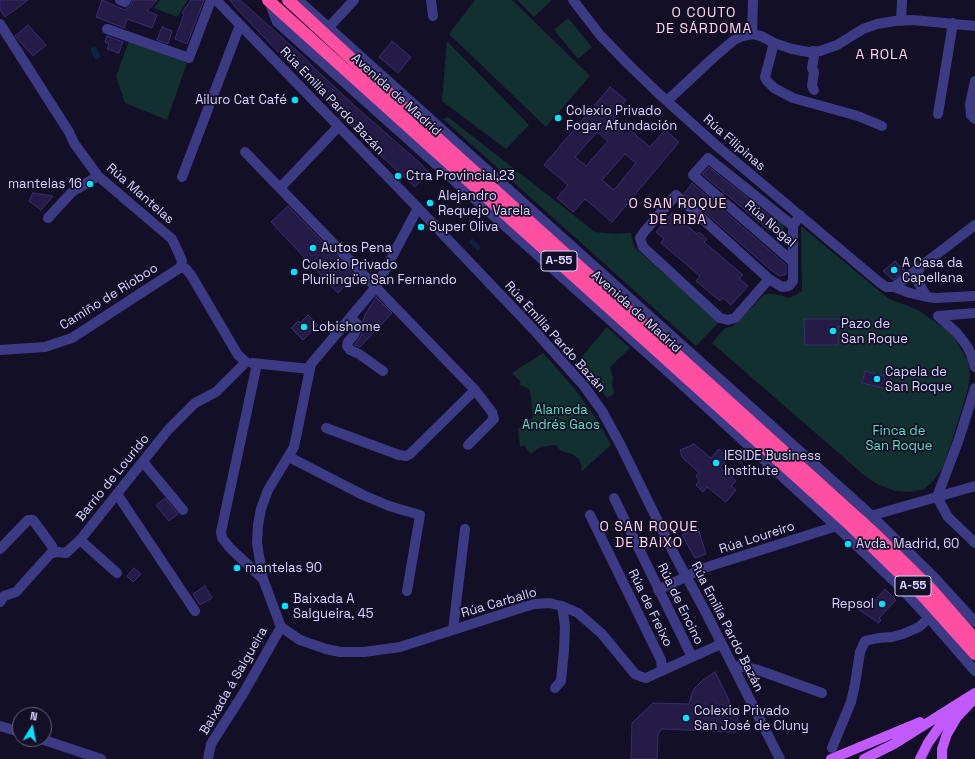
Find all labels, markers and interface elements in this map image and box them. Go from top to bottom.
district label: O COUTO DE SÁRDOMA [656,5,752,38]
street label: Rúa Emilia Pardo Bazán [276,44,388,158]
district label: A ROLA [855,47,909,63]
street label: Avenida de Madrid [348,51,444,139]
place label: Ailuro Cat Café [195,92,287,108]
marker: Ailuro Cat Café [290,95,300,105]
place label: Colexio Privado Fogar Afundación [566,103,677,134]
street label: Rúa Filipinas [700,112,768,174]
marker: Colexio Privado Fogar Afundación [553,113,563,123]
street label: Rúa Mantelas [103,160,177,228]
place label: Ctra Provincial,23 [406,168,515,184]
marker: Ctra Provincial,23 [393,171,403,181]
place label: mantelas 16 [8,176,82,192]
marker: mantelas 16 [85,179,95,189]
place label: Alejandro Requejo Varela [438,188,531,219]
district label: O SAN ROQUE DE RIBA [629,196,727,228]
marker: Alejandro Requejo Varela [425,198,435,208]
street label: Rúa Nogal [741,198,799,250]
place label: Super Oliva [429,219,499,235]
marker: Super Oliva [416,222,426,232]
place label: Autos Pena [321,240,392,256]
marker: Autos Pena [308,243,318,253]
road number: A-55 [541,251,577,271]
place label: A Casa da Capellana [902,255,963,286]
place label: Colexio Privado Plurilingüe San Fernando [302,257,457,288]
street label: Camiño de Rioboo [57,260,161,334]
marker: A Casa da Capellana [889,265,899,275]
marker: Colexio Privado Plurilingüe San Fernando [289,267,299,277]
street label: Avenida de Madrid [588,268,684,356]
street label: Rúa Emilia Pardo Bazán [501,278,609,396]
place label: Pazo de San Roque [841,316,908,347]
place label: Lobishome [312,319,380,335]
marker: Lobishome [299,322,309,332]
marker: Pazo de San Roque [828,326,838,336]
place label: Capela de San Roque [885,364,952,395]
marker: Capela de San Roque [872,374,882,384]
park label: Alameda Andrés Gaos [522,402,600,433]
park label: Finca de San Roque [865,423,933,454]
street label: Barrio de Lourido [73,431,153,525]
place label: IESIDE Business Institute [724,448,821,479]
marker: IESIDE Business Institute [711,458,721,468]
street label: Rúa Loureiro [717,518,797,558]
district label: O SAN ROQUE DE BAIXO [600,519,698,552]
place label: Avda. Madrid, 60 [856,536,959,552]
marker: Avda. Madrid, 60 [843,539,853,549]
street label: Rúa Emilia Pardo Bazán [687,559,767,695]
place label: mantelas 90 [245,560,322,576]
street label: Rúa de Encino [654,561,706,647]
marker: mantelas 90 [232,563,242,573]
street label: Rúa de Freixo [625,567,675,649]
road number: A-55 [895,576,931,596]
street label: Rúa Carballo [459,585,539,621]
place label: Baixada A Salgueira, 45 [293,591,373,622]
place label: Repsol [832,596,874,612]
marker: Repsol [877,599,887,609]
marker: Baixada A Salgueira, 45 [280,601,290,611]
street label: Baixada á Salgueira [197,624,271,738]
place label: Colexio Privado San José de Cluny [694,703,809,734]
north arrow [12,707,52,747]
text: N [29,709,39,724]
marker: Colexio Privado San José de Cluny [681,713,691,723]

